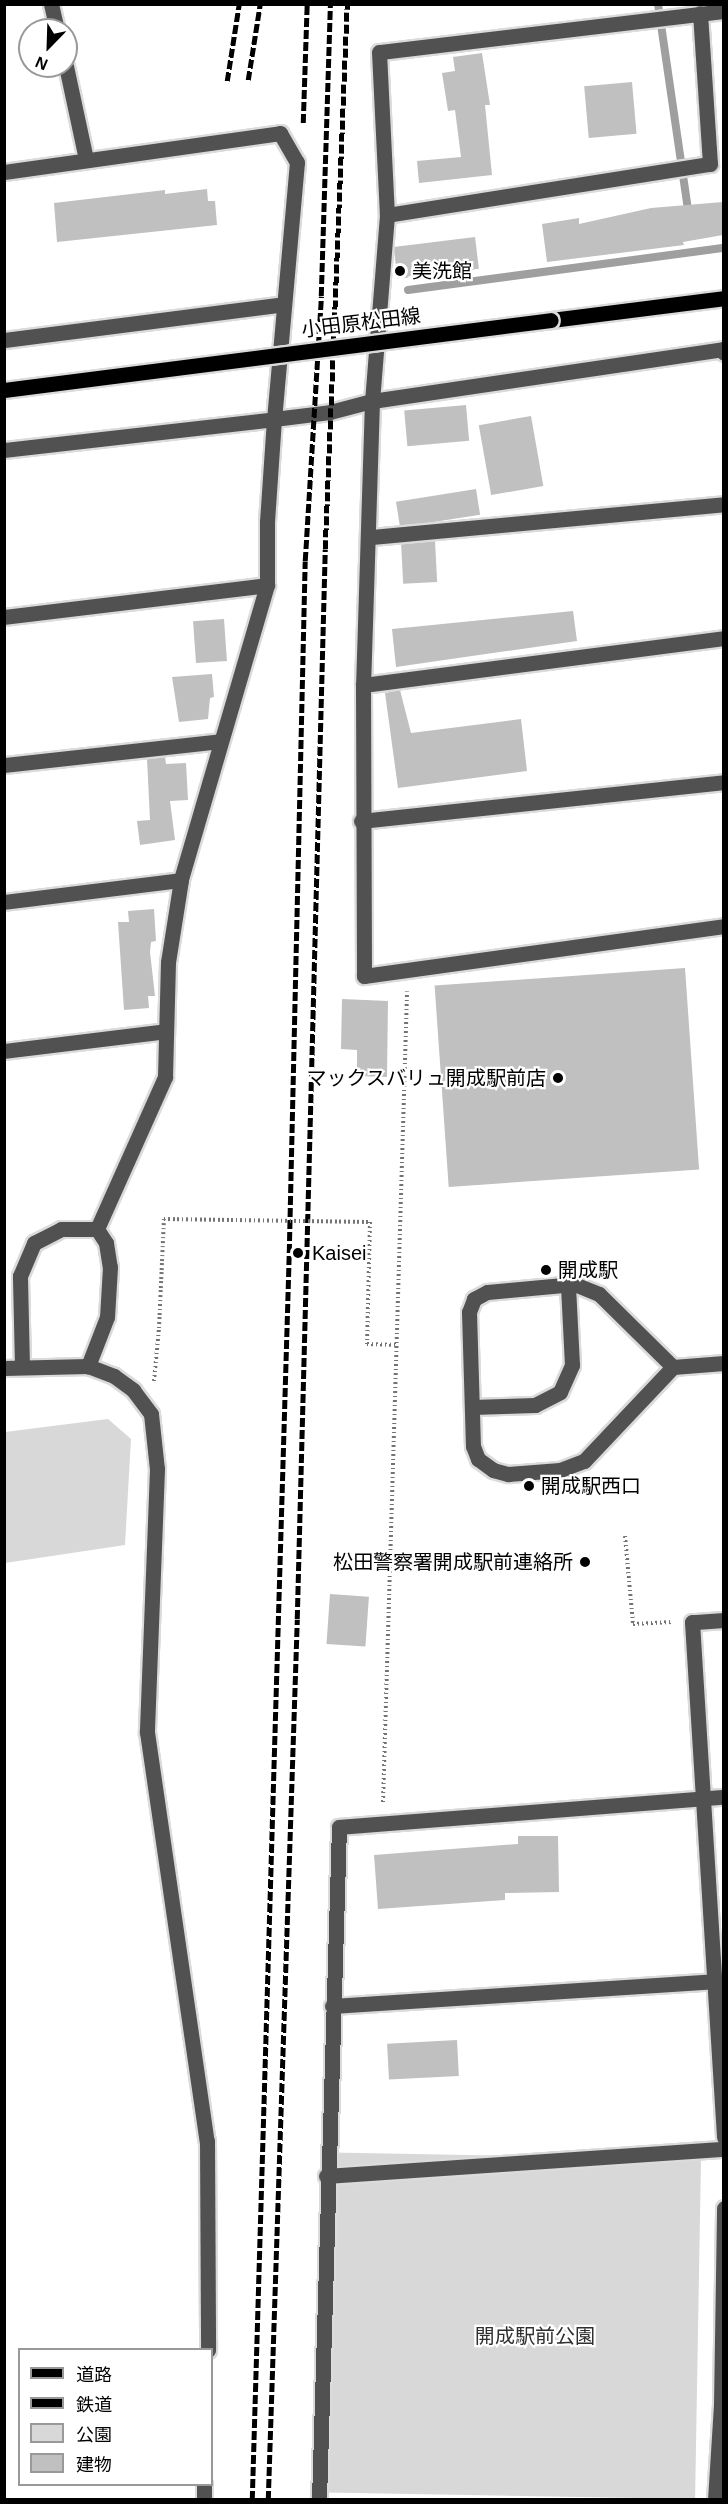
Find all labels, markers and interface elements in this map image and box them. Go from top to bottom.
north arrow [18,18,78,78]
text: N [33,53,50,73]
place label: 美洗館 [412,259,472,283]
marker: 美洗館 [393,264,407,278]
street label: 小田原松田線 [300,304,422,342]
place label: マックスバリュ開成駅前店 [306,1066,546,1090]
marker: マックスバリュ開成駅前店 [551,1071,565,1085]
place label: Kaisei [312,1241,366,1265]
marker: Kaisei [289,1244,307,1262]
place label: 開成駅 [558,1258,618,1282]
marker: 開成駅 [539,1263,553,1277]
place label: 開成駅西口 [541,1474,641,1498]
marker: 開成駅西口 [522,1479,536,1493]
place label: 松田警察署開成駅前連絡所 [333,1550,573,1574]
marker: 松田警察署開成駅前連絡所 [578,1555,592,1569]
park label: 開成駅前公園 [475,2324,595,2348]
legend [18,2348,213,2486]
text: 道路 [76,2365,112,2385]
text: 鉄道 [76,2395,112,2415]
text: 公園 [76,2425,112,2445]
text: 建物 [76,2455,112,2475]

